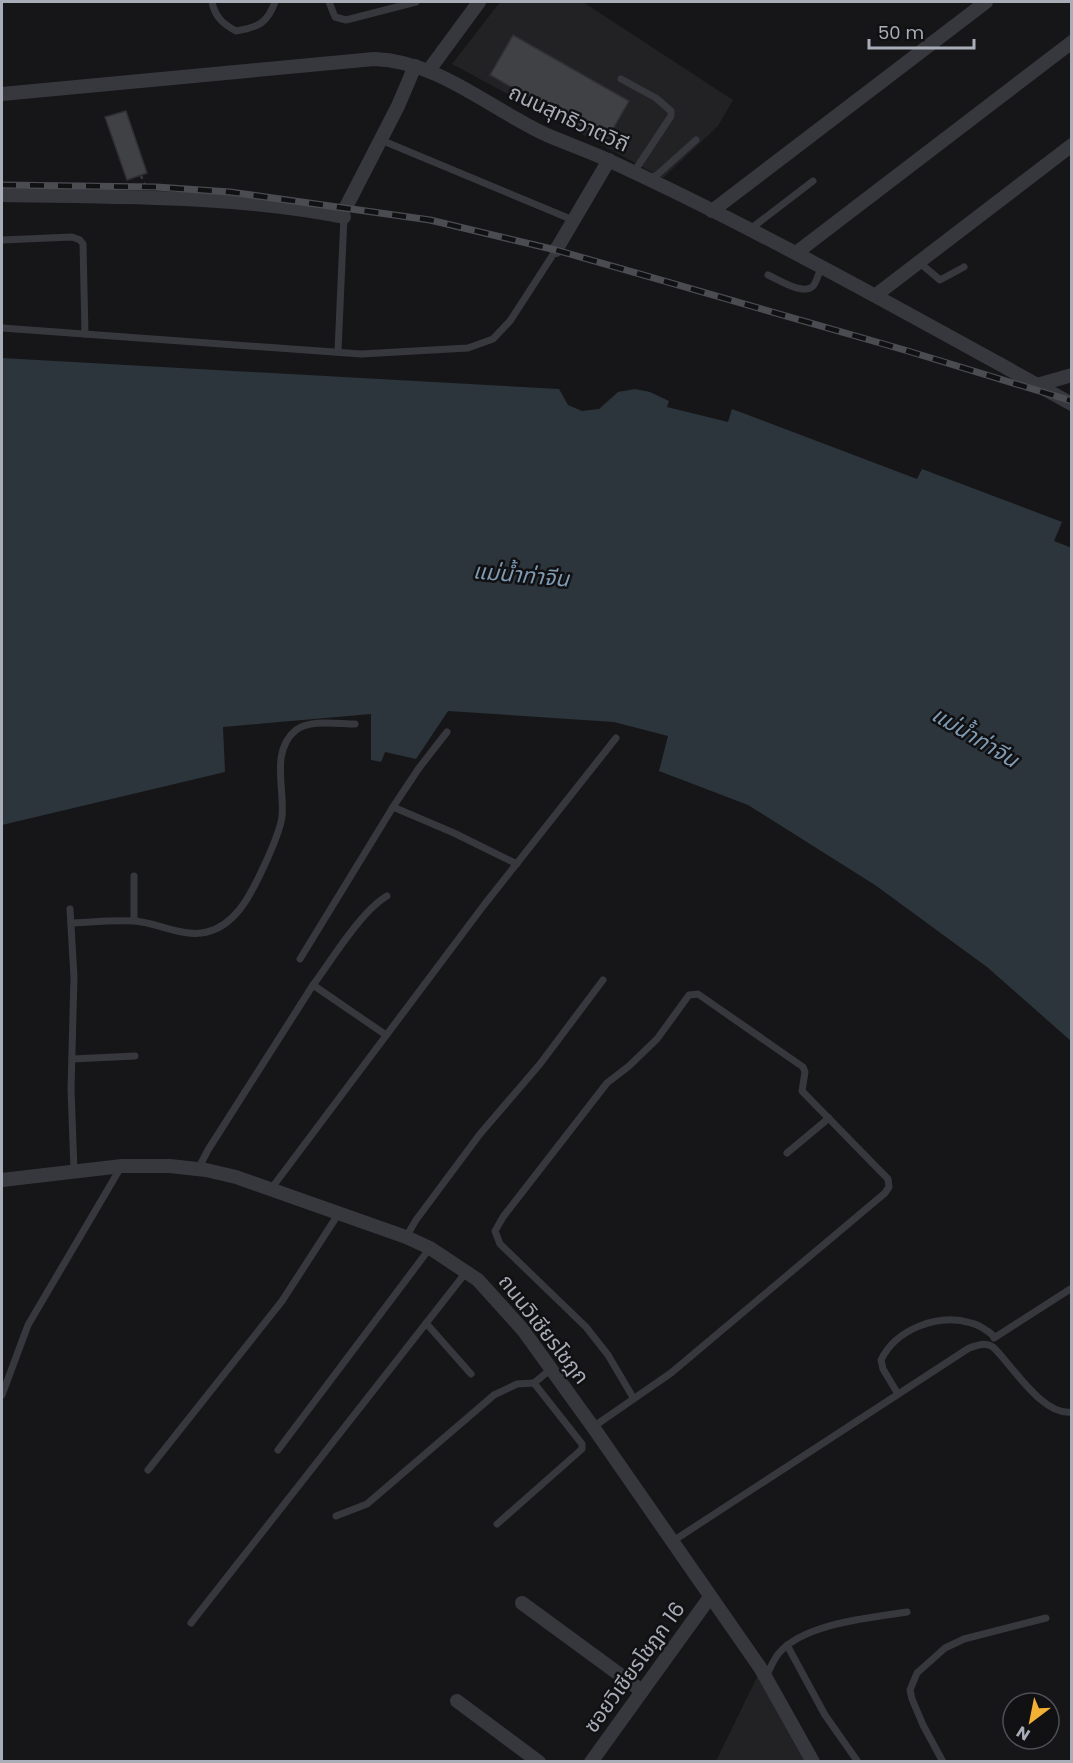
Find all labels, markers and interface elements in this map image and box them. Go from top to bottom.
scale bar [869,12,974,50]
text: 50 m [878,20,924,45]
street label: ถนนสุทธิวาตวิถี [504,77,634,159]
water label: แม่น้ำท่าจีน [472,555,572,595]
water label: แม่น้ำท่าจีน [926,699,1025,776]
street label: ถนนวิเชียรโชฎก [492,1268,596,1390]
street label: ซอยวิเชียรโชฎก 16 [577,1596,691,1738]
north arrow [1001,1691,1061,1751]
text: N [1012,1720,1035,1746]

